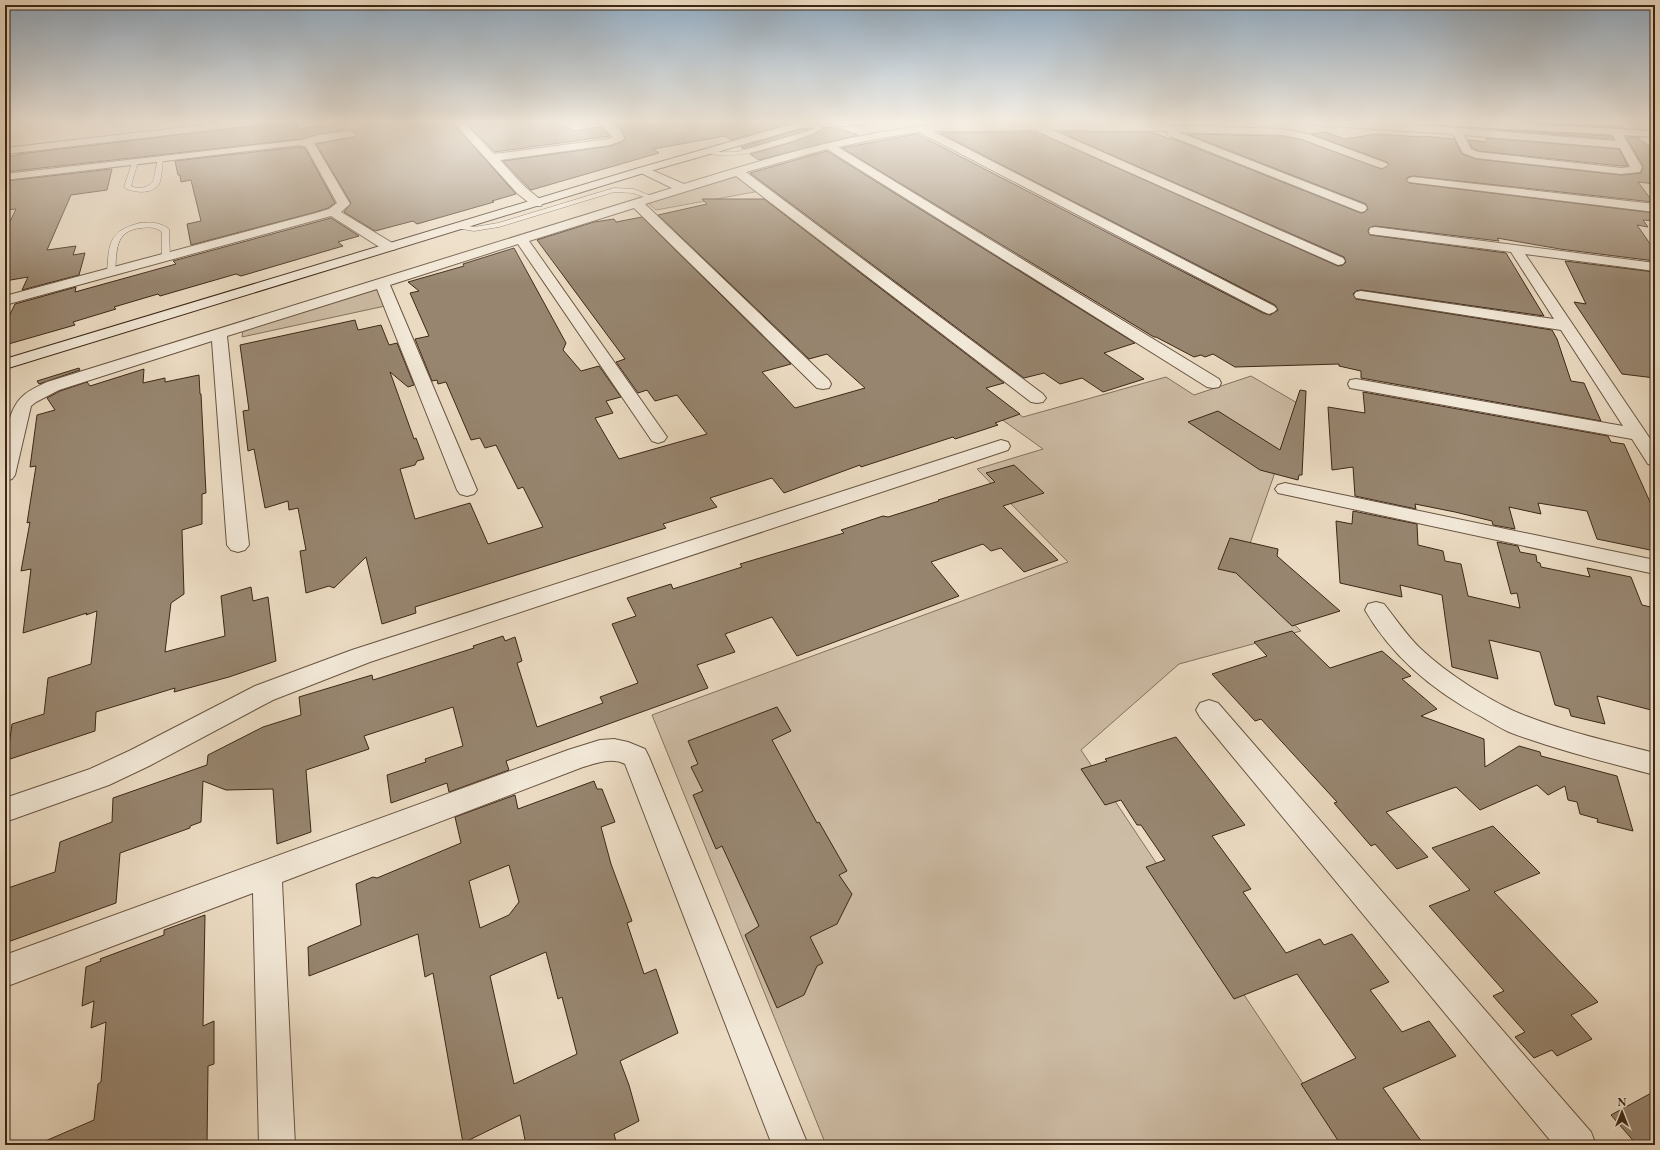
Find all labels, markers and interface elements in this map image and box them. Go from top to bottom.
north arrow [1602,1092,1642,1132]
text: N [1618,1095,1627,1109]

